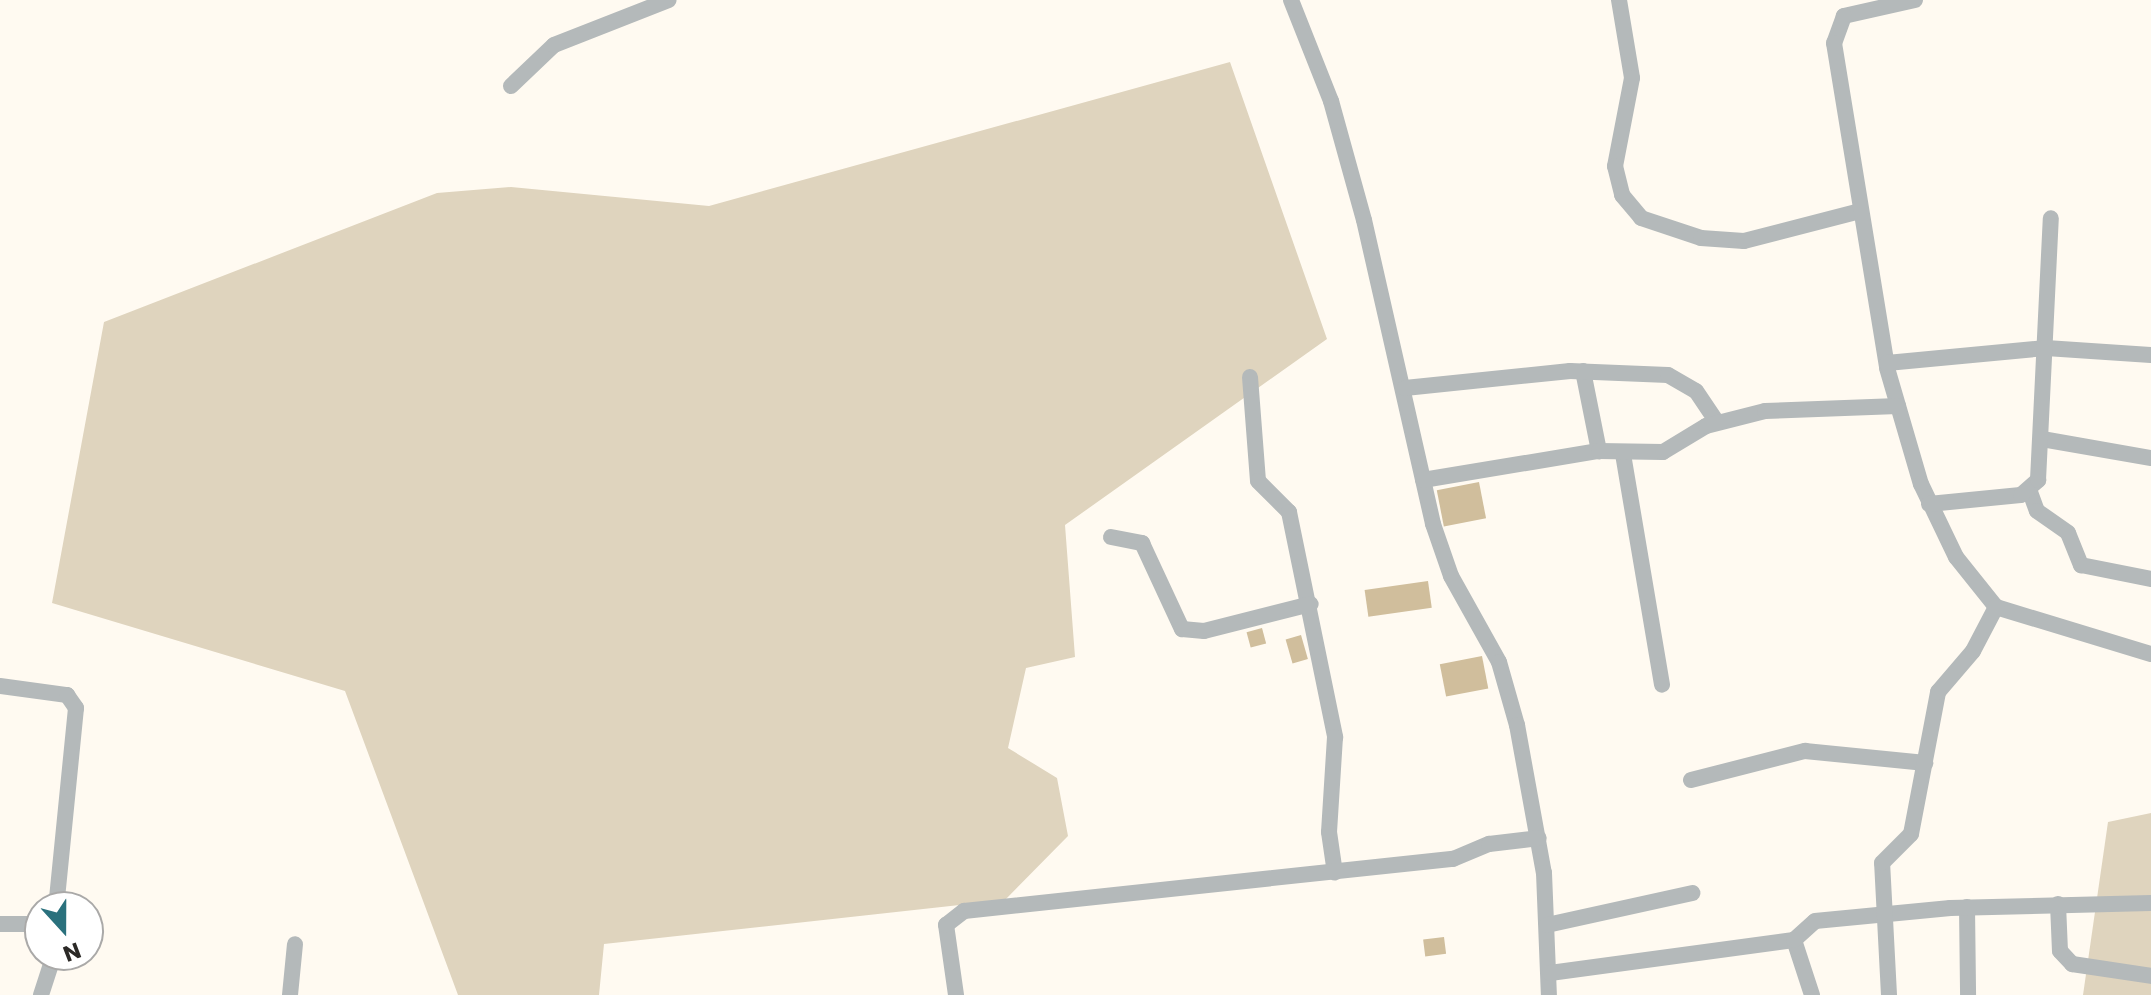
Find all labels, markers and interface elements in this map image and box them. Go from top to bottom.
north arrow [24,891,104,971]
text: N [59,935,85,969]

